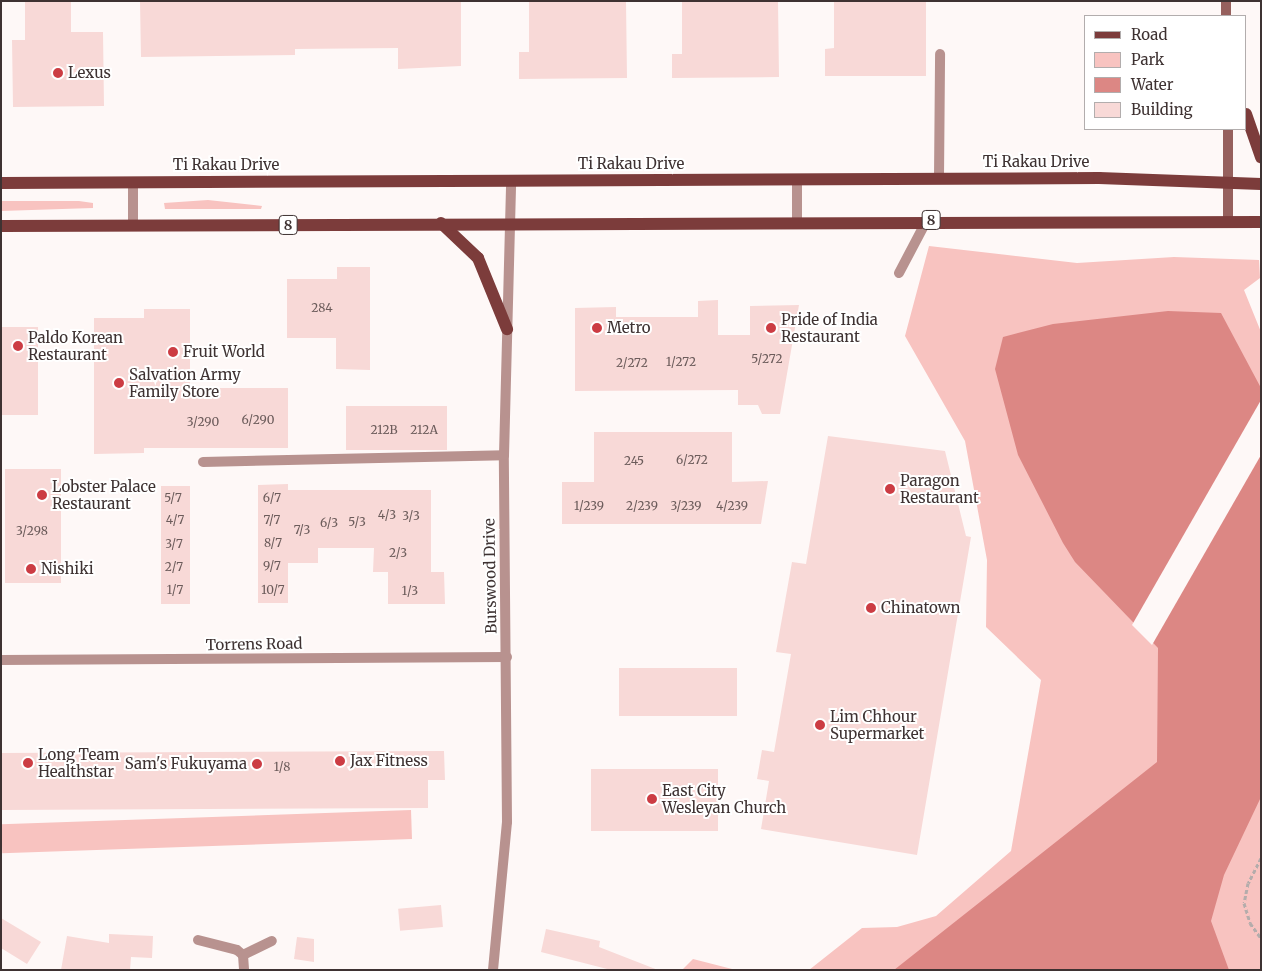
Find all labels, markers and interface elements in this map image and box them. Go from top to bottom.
legend [1084,15,1247,130]
text: Road [1131,25,1167,44]
text: Park [1131,50,1164,69]
place label: Lexus [68,64,111,82]
marker: Lexus [52,67,64,79]
text: Water [1131,75,1173,94]
text: Building [1131,100,1193,119]
street label: Ti Rakau Drive [983,153,1089,171]
street label: Ti Rakau Drive [578,155,684,173]
street label: Ti Rakau Drive [173,156,279,174]
road number: 8 [921,208,941,232]
road number: 8 [278,214,298,236]
house number: 284 [311,301,333,315]
place label: Pride of India Restaurant [781,310,878,345]
place label: Metro [607,319,651,337]
marker: Metro [591,322,603,334]
marker: Pride of India Restaurant [765,322,777,334]
place label: Paldo Korean Restaurant [28,328,123,363]
marker: Paldo Korean Restaurant [12,340,24,352]
place label: Fruit World [183,343,265,361]
marker: Fruit World [167,346,179,358]
house number: 5/272 [751,352,783,366]
house number: 1/272 [666,355,696,369]
house number: 2/272 [616,356,648,370]
place label: Salvation Army Family Store [129,365,241,400]
marker: Salvation Army Family Store [113,377,125,389]
house number: 6/290 [241,413,275,427]
house number: 3/290 [187,415,219,429]
house number: 212B [370,423,398,437]
house number: 212A [410,423,438,437]
house number: 6/272 [676,453,708,467]
house number: 245 [624,454,644,468]
place label: Paragon Restaurant [900,471,979,506]
place label: Lobster Palace Restaurant [52,477,156,512]
marker: Paragon Restaurant [884,483,896,495]
marker: Lobster Palace Restaurant [36,489,48,501]
house number: 5/7 [164,491,182,505]
house number: 6/7 [263,491,281,505]
house number: 1/239 [574,499,604,513]
house number: 2/239 [626,499,658,513]
house number: 3/239 [670,499,702,513]
house number: 4/239 [716,499,748,513]
house number: 4/3 [378,508,396,522]
house number: 3/3 [402,509,420,523]
house number: 4/7 [166,513,184,527]
house number: 7/7 [264,513,280,527]
house number: 5/3 [348,515,366,529]
house number: 6/3 [320,516,338,530]
street label: Burswood Drive [480,518,500,634]
house number: 7/3 [294,523,310,537]
house number: 3/298 [16,524,48,538]
house number: 8/7 [264,536,282,550]
house number: 3/7 [165,537,183,551]
house number: 2/3 [389,546,407,560]
house number: 9/7 [263,559,281,573]
place label: Nishiki [41,560,94,578]
house number: 2/7 [165,560,183,574]
marker: Nishiki [25,563,37,575]
house number: 1/7 [167,583,183,597]
house number: 10/7 [261,583,285,597]
house number: 1/3 [402,584,418,598]
place label: Chinatown [881,599,961,617]
marker: Chinatown [865,602,877,614]
street label: Torrens Road [205,634,303,654]
place label: Lim Chhour Supermarket [830,707,924,742]
marker: Lim Chhour Supermarket [814,719,826,731]
place label: Long Team Healthstar [38,745,119,780]
place label: Jax Fitness [350,752,428,770]
place label: Sam's Fukuyama [125,755,247,773]
marker: Jax Fitness [334,755,346,767]
marker: Long Team Healthstar [22,757,34,769]
marker: Sam's Fukuyama [251,758,263,770]
house number: 1/8 [274,760,290,774]
place label: East City Wesleyan Church [662,781,786,816]
marker: East City Wesleyan Church [646,793,658,805]

